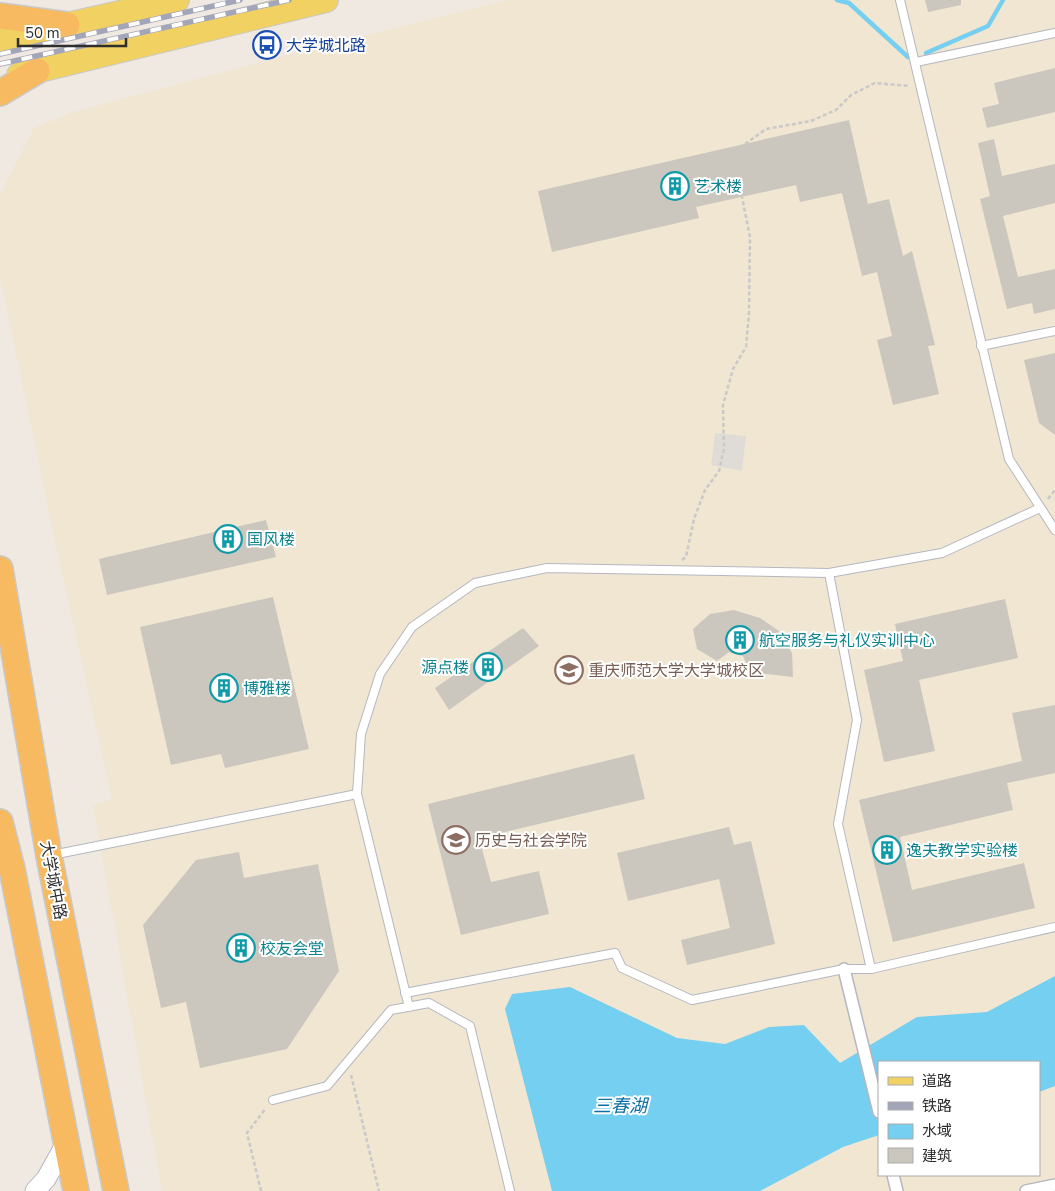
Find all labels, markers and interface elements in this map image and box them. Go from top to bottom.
scale bar [18,15,125,47]
text: 50 m [25,23,60,43]
bus stop icon: 大学城北路 [252,30,282,60]
place label: 大学城北路 [286,35,366,57]
building icon: 艺术楼 [660,171,690,201]
place label: 艺术楼 [694,176,742,198]
building icon: 国风楼 [213,524,243,554]
place label: 国风楼 [247,529,295,551]
building icon: 航空服务与礼仪实训中心 [725,625,755,655]
place label: 航空服务与礼仪实训中心 [759,630,935,652]
building icon: 源点楼 [473,652,503,682]
school or university icon: 重庆师范大学大学城校区 [554,655,584,685]
place label: 源点楼 [421,657,469,679]
place label: 重庆师范大学大学城校区 [588,660,764,682]
building icon: 博雅楼 [209,673,239,703]
place label: 博雅楼 [243,678,291,700]
school or university icon: 历史与社会学院 [441,825,471,855]
place label: 历史与社会学院 [475,830,587,852]
building icon: 逸夫教学实验楼 [872,835,902,865]
street label: 大学城中路 [35,839,71,922]
place label: 逸夫教学实验楼 [906,840,1018,862]
building icon: 校友会堂 [226,933,256,963]
place label: 校友会堂 [260,938,324,960]
legend [878,1061,1040,1176]
text: 道路 [922,1071,952,1091]
water label: 三春湖 [593,1094,650,1118]
text: 铁路 [922,1096,952,1116]
text: 水域 [922,1121,952,1141]
text: 建筑 [922,1146,952,1166]

